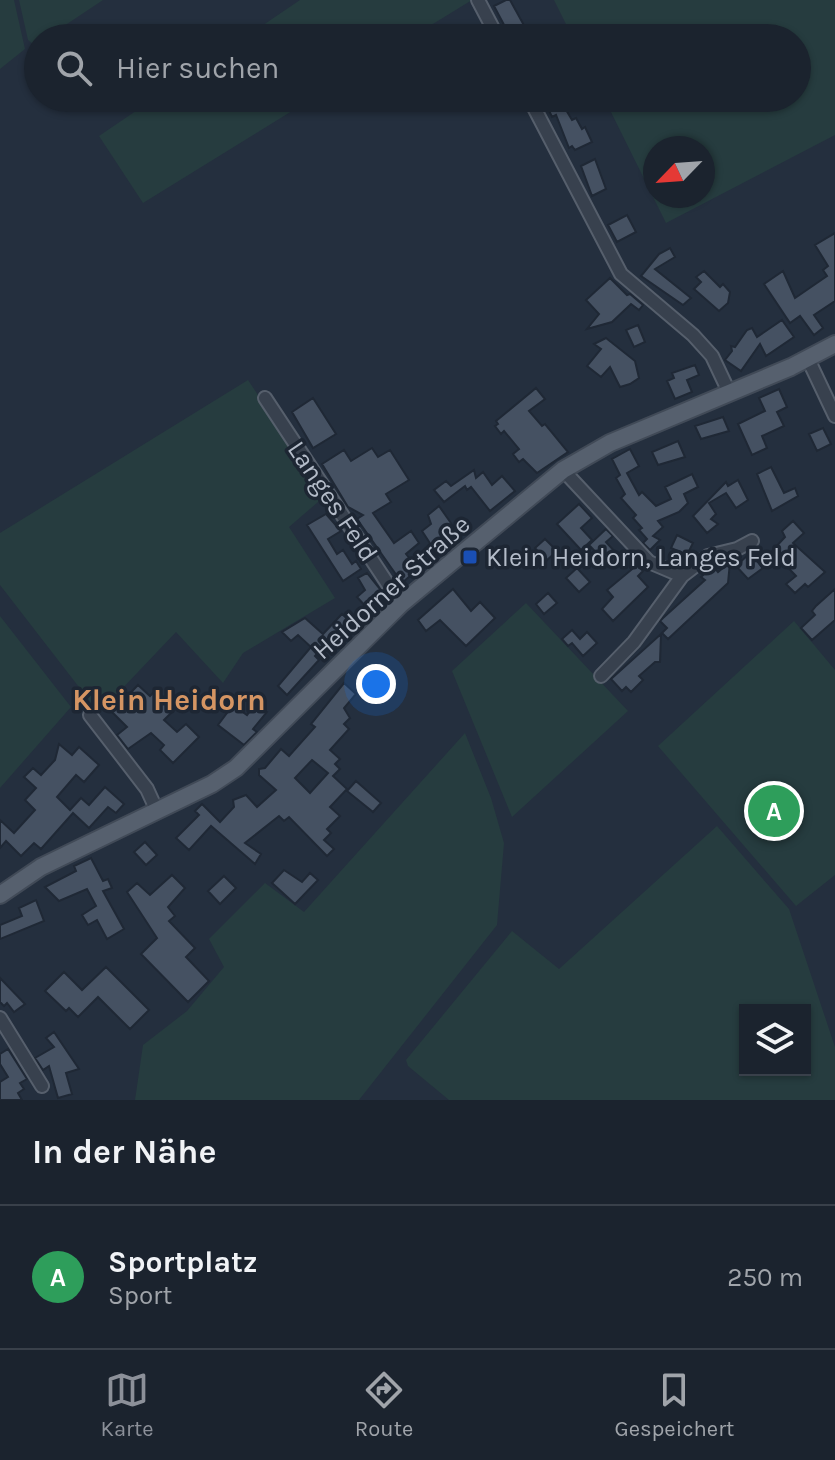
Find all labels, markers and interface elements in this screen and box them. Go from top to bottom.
search box [24,24,811,112]
icon: search [52,46,96,90]
text: Hier suchen [116,50,279,86]
north arrow [643,136,715,208]
street label: Langes Feld [281,435,384,568]
street label: Heidorner Straße [306,509,476,666]
place label: Klein Heidorn, Langes Feld [486,542,796,573]
marker: Klein Heidorn, Langes Feld [461,548,479,566]
your location [356,664,396,704]
district label: Klein Heidorn [72,682,266,718]
pin: A [748,781,800,841]
map controls [739,1004,811,1076]
button: layers [739,1004,811,1076]
text: In der Nähe [32,1132,216,1172]
text: Sportplatz [108,1244,258,1280]
text: A [50,1262,66,1293]
text: 250 m [727,1262,803,1293]
text: Sport [108,1280,172,1311]
tab: Karte [101,1368,154,1442]
tab: Route [355,1368,413,1442]
tab: Gespeichert [614,1368,734,1442]

